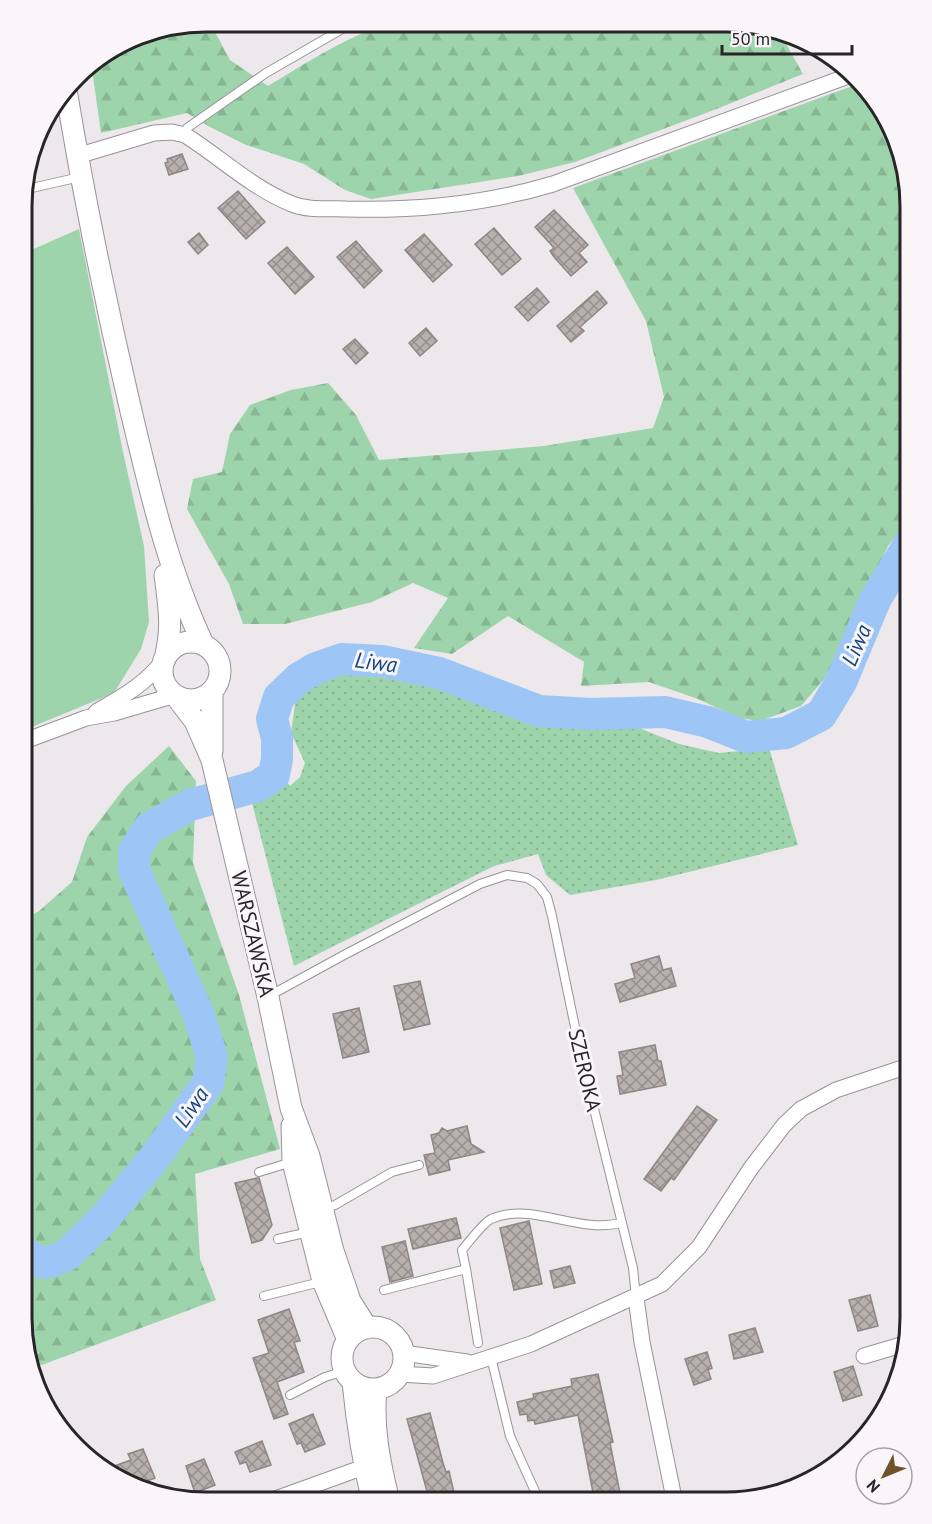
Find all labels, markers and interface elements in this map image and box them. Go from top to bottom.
scale bar [722,18,852,56]
text: 50 m [731,27,770,50]
water label: Liwa [835,620,877,670]
water label: Liwa [353,646,399,679]
street label: WARSZAWSKA [225,868,281,1000]
street label: SZEROKA [562,1026,608,1115]
water label: Liwa [168,1081,215,1132]
north arrow [854,1446,914,1506]
text: N [862,1476,884,1497]

